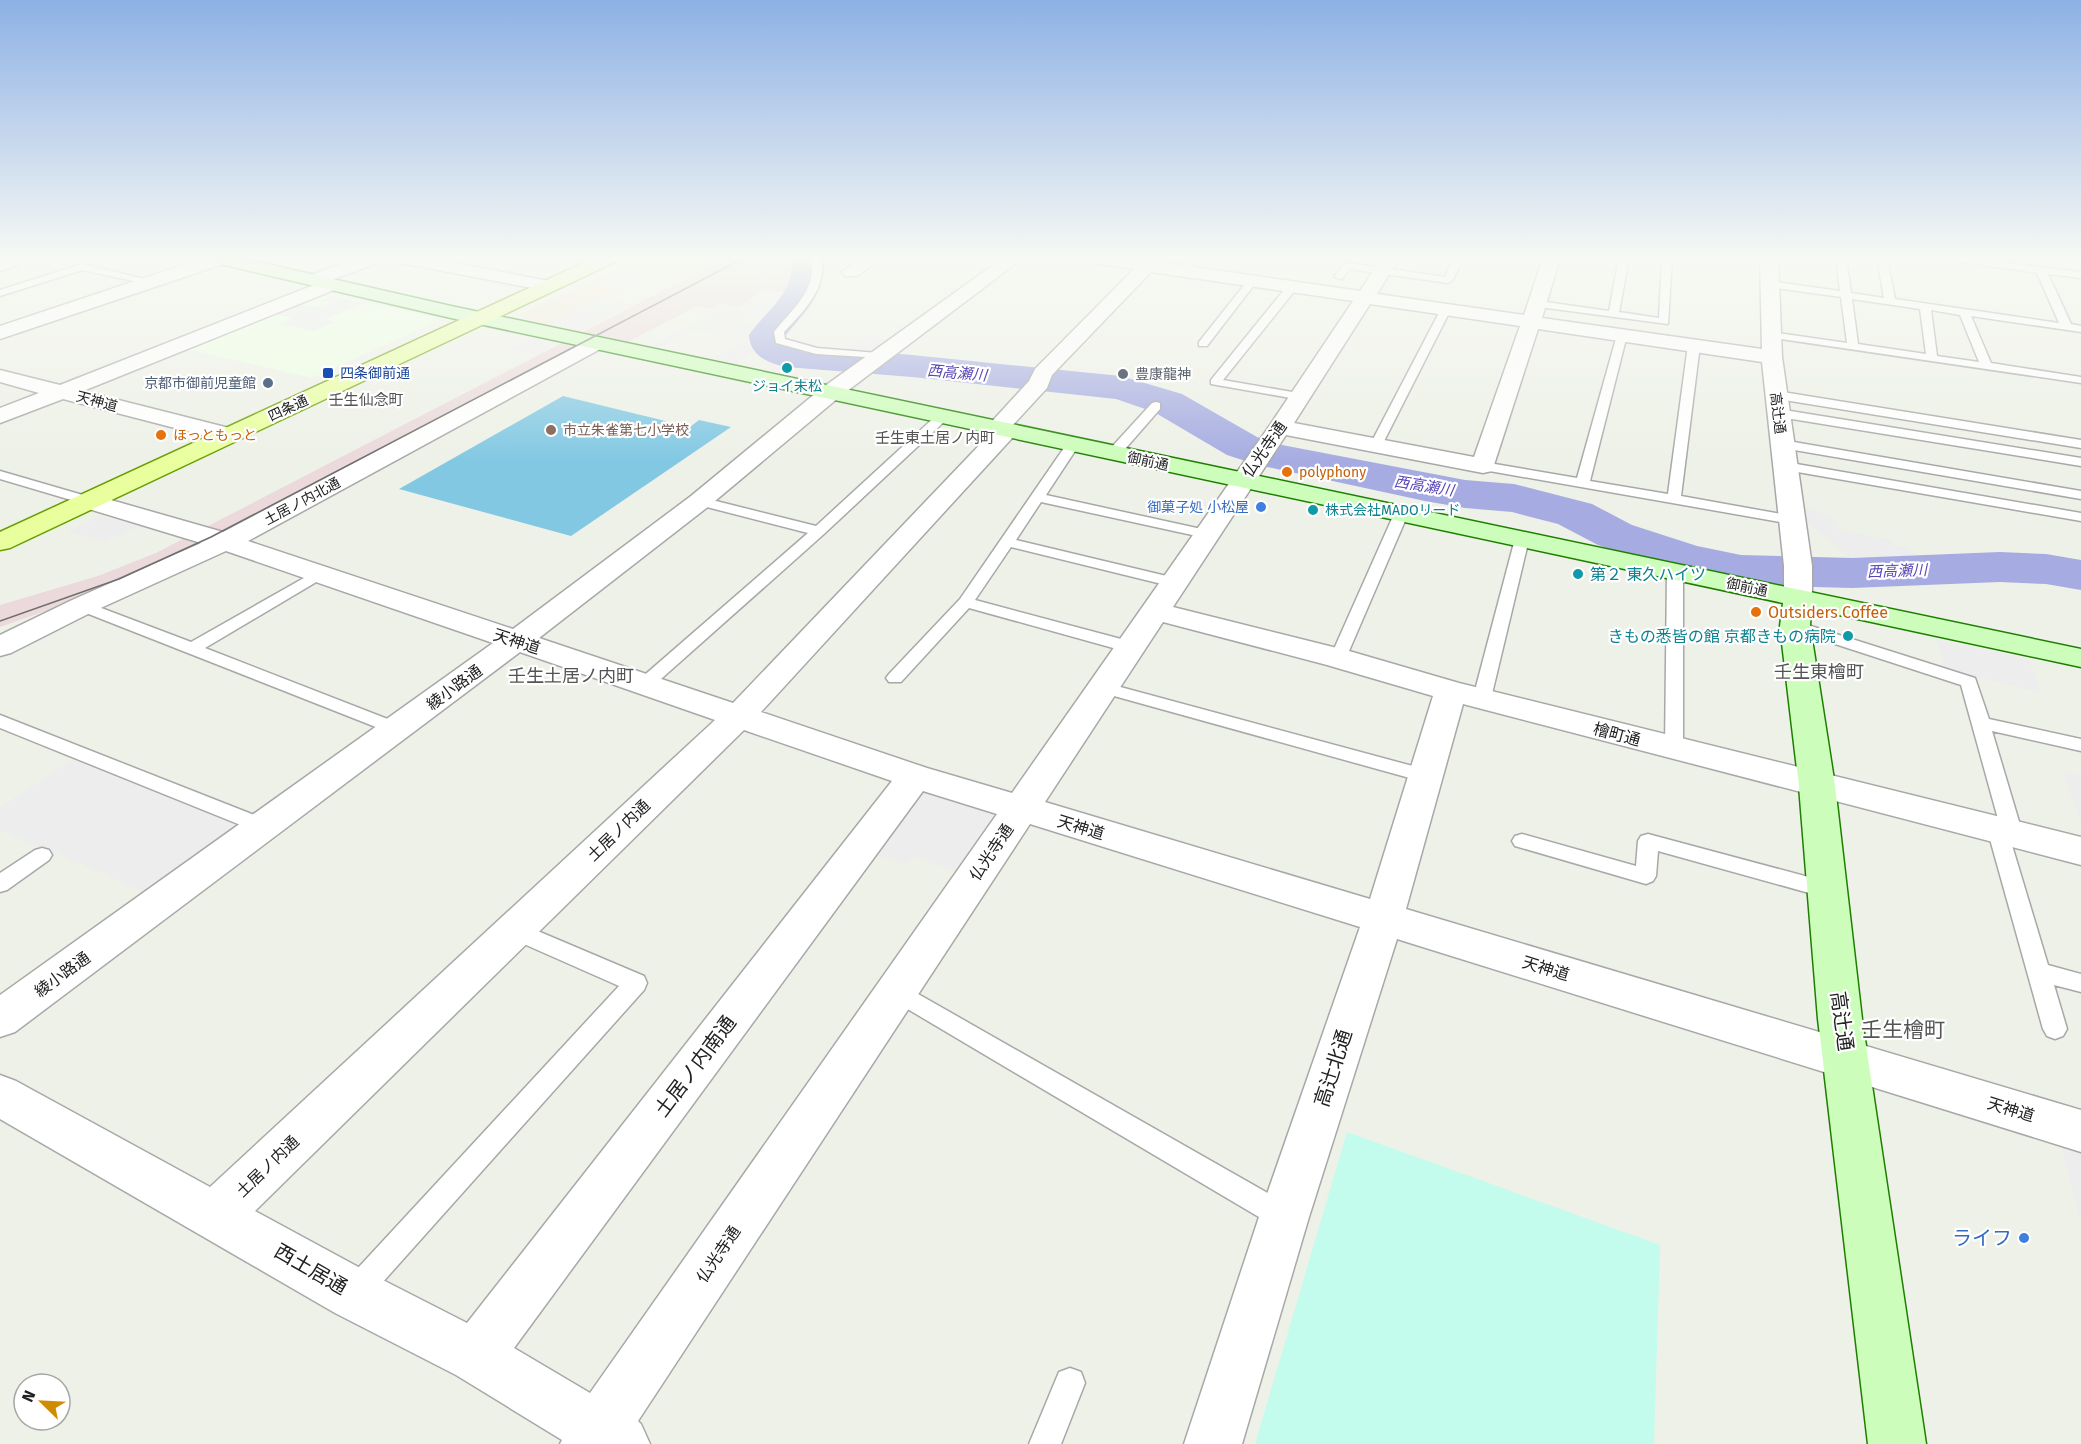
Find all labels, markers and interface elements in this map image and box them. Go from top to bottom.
marker: ジョイ未松 [780,361,794,375]
water label: 西高瀬川 [926,361,990,385]
place label: 四条御前通 [340,365,410,382]
marker: 四条御前通 [321,366,335,380]
place label: 豊康龍神 [1135,366,1191,383]
marker: 豊康龍神 [1116,367,1130,381]
place label: 京都市御前児童館 [144,375,256,392]
marker: 京都市御前児童館 [261,376,275,390]
place label: ジョイ未松 [752,378,822,395]
street label: 天神道 [74,388,119,415]
district label: 壬生仙念町 [328,391,404,409]
street label: 高辻通 [1767,391,1788,435]
street label: 四条通 [266,392,311,425]
street label: 仏光寺通 [1238,418,1291,481]
place label: 市立朱雀第七小学校 [563,422,689,439]
marker: 市立朱雀第七小学校 [544,423,558,437]
place label: ほっともっと [173,427,257,444]
marker: ほっともっと [154,428,168,442]
district label: 壬生東土居ノ内町 [875,429,995,447]
street label: 御前通 [1126,449,1170,474]
place label: polyphony [1299,464,1366,481]
marker: polyphony [1280,465,1294,479]
water label: 西高瀬川 [1393,472,1457,500]
street label: 土居ノ内北通 [261,474,343,529]
place label: 御菓子処 小松屋 [1147,499,1249,516]
marker: 御菓子処 小松屋 [1254,500,1268,514]
place label: 株式会社MADOリード [1325,502,1461,519]
marker: 株式会社MADOリード [1306,503,1320,517]
water label: 西高瀬川 [1867,561,1929,581]
place label: 第２ 東久ハイツ [1590,565,1706,584]
marker: 第２ 東久ハイツ [1571,567,1585,581]
street label: 御前通 [1725,575,1769,600]
place label: Outsiders Coffee [1768,603,1888,622]
marker: Outsiders Coffee [1749,605,1763,619]
street label: 天神道 [491,625,543,658]
place label: きもの悉皆の館 京都きもの病院 [1608,627,1836,646]
marker: きもの悉皆の館 京都きもの病院 [1841,629,1855,643]
street label: 綾小路通 [423,661,486,714]
district label: 壬生東檜町 [1774,661,1864,683]
district label: 壬生土居ノ内町 [508,665,634,687]
street label: 檜町通 [1591,719,1643,750]
street label: 土居ノ内通 [583,796,654,865]
street label: 天神道 [1055,811,1107,844]
street label: 仏光寺通 [966,820,1017,884]
street label: 綾小路通 [31,948,94,1001]
street label: 天神道 [1520,952,1572,985]
street label: 高辻通 [1826,990,1858,1052]
street label: 土居ノ内南通 [649,1011,741,1121]
district label: 壬生檜町 [1861,1017,1945,1043]
street label: 高辻北通 [1309,1026,1357,1110]
street label: 天神道 [1985,1093,2037,1126]
street label: 土居ノ内通 [232,1132,303,1201]
street label: 仏光寺通 [693,1222,744,1286]
place label: ライフ [1952,1226,2012,1250]
marker: ライフ [2017,1231,2031,1245]
street label: 西土居通 [270,1239,352,1299]
north arrow [12,1372,72,1432]
text: N [18,1387,40,1405]

